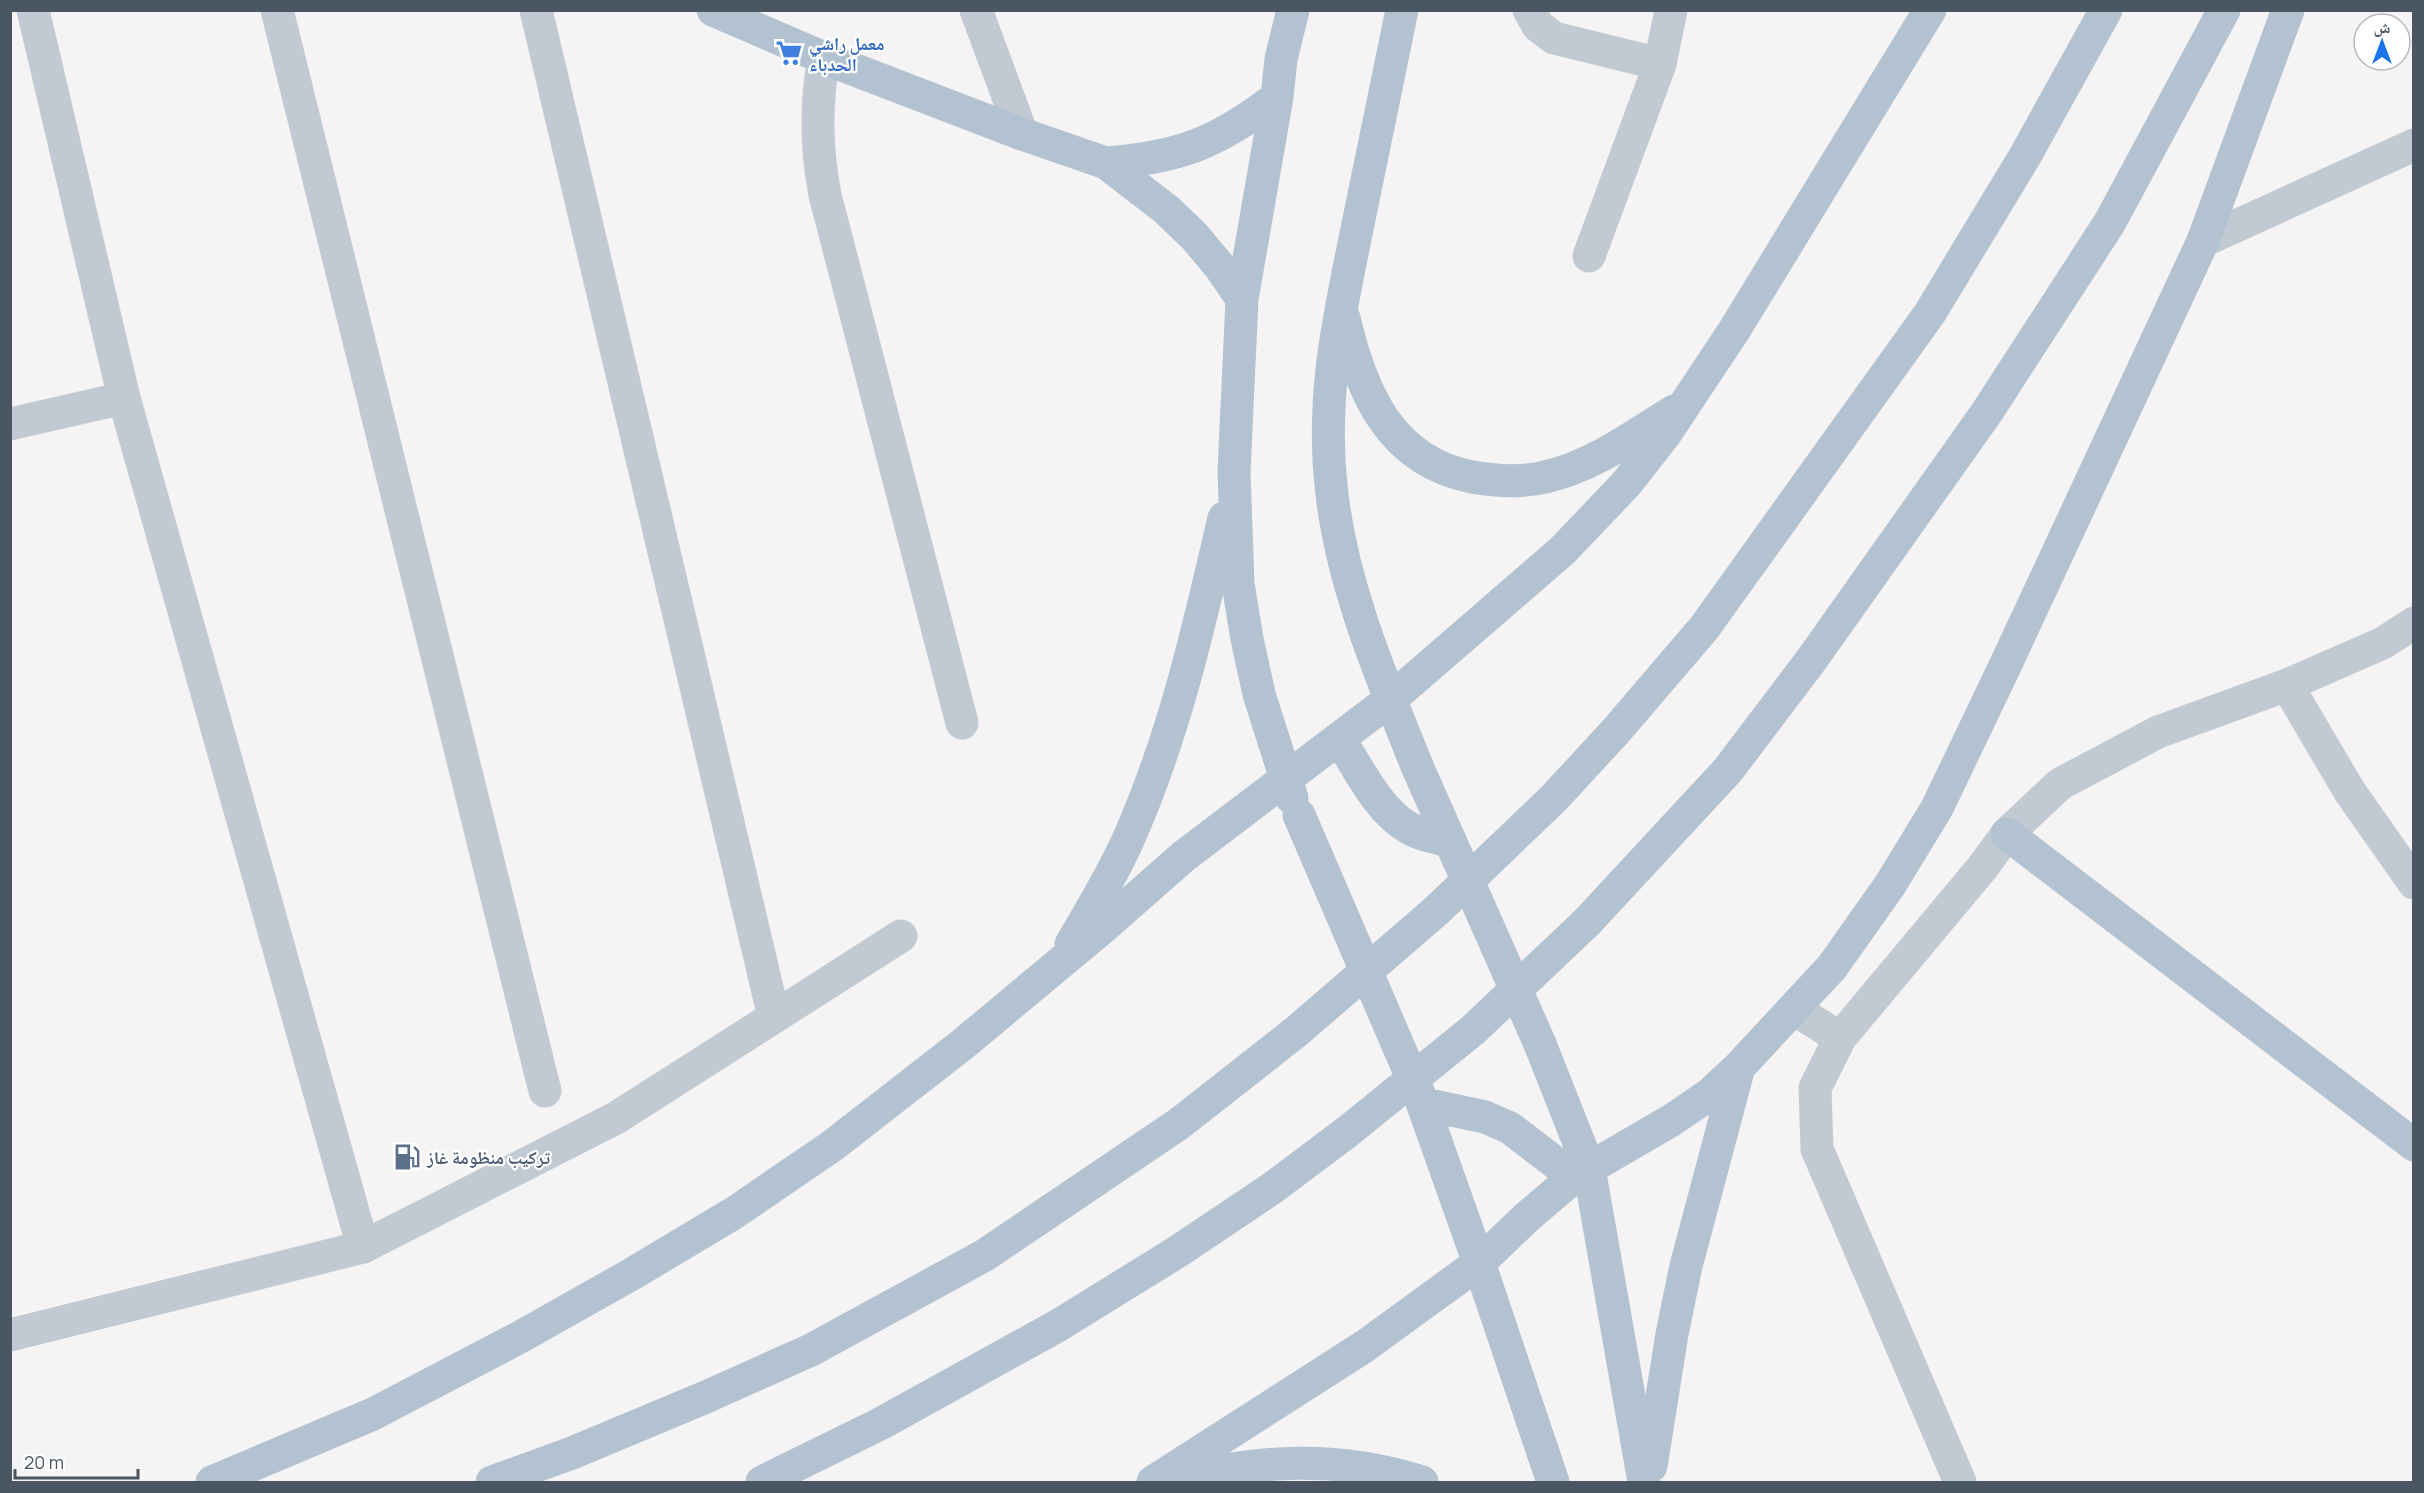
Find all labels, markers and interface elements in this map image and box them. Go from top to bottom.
north arrow [2352,12,2412,72]
text: ش [2374,16,2391,38]
place label: معمل راشي الحدباء [809,31,885,76]
supermarket icon: معمل راشي الحدباء [774,38,804,68]
fuel station icon: تركيب منظومة غاز [392,1142,422,1172]
place label: تركيب منظومة غاز [426,1145,550,1169]
scale bar [15,1442,138,1480]
text: 20 m [24,1450,64,1474]

